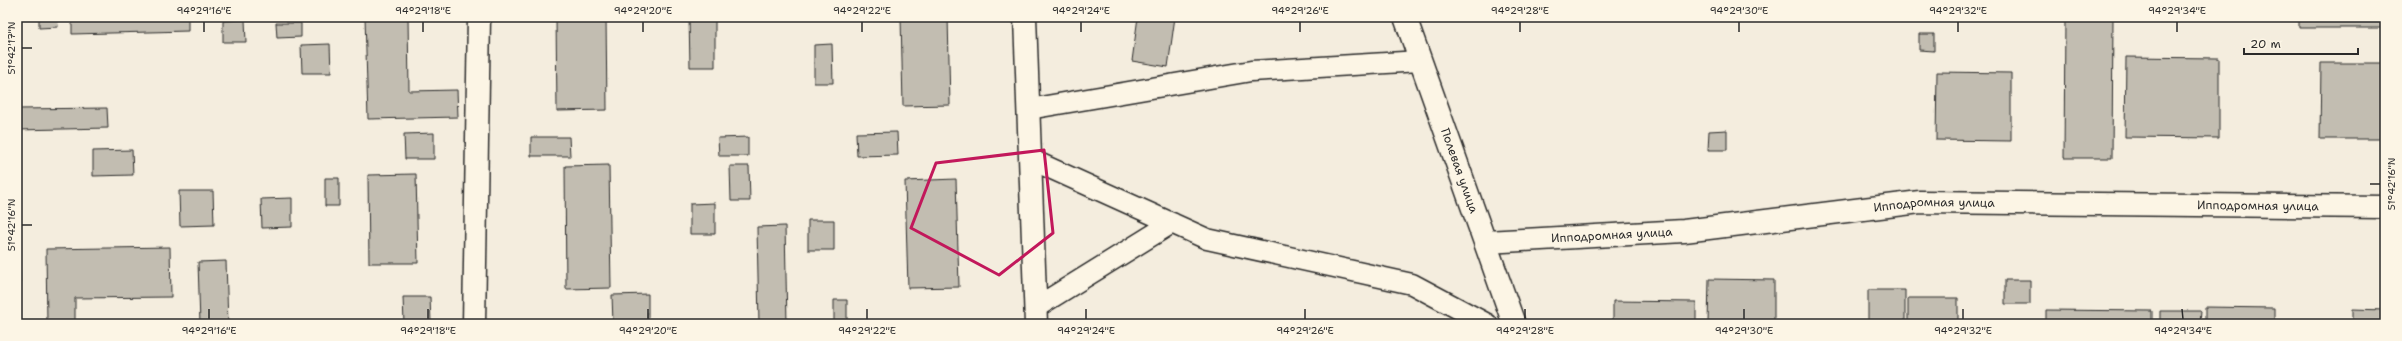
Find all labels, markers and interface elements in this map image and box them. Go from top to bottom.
text: 94°29'16"E [176,4,232,17]
text: 94°29'18"E [395,4,451,17]
text: 94°29'20"E [614,4,672,17]
text: 94°29'22"E [833,4,891,17]
text: 94°29'24"E [1052,4,1110,17]
text: 94°29'26"E [1271,4,1329,17]
text: 94°29'28"E [1491,4,1549,17]
text: 94°29'30"E [1710,4,1768,17]
text: 94°29'32"E [1929,4,1987,17]
text: 94°29'34"E [2148,4,2206,17]
text: 51°42'17"N [5,22,18,74]
scale bar [2244,30,2358,56]
text: 20 m [2250,36,2281,52]
street label: Полевая улица [1437,126,1482,216]
text: 51°42'16"N [2385,158,2398,210]
street label: Ипподромная улица [1873,194,1995,216]
street label: Ипподромная улица [2197,197,2319,214]
text: 51°42'16"N [5,199,18,251]
street label: Ипподромная улица [1551,224,1673,246]
text: 94°29'16"E [181,324,237,337]
text: 94°29'18"E [400,324,456,337]
text: 94°29'20"E [619,324,677,337]
text: 94°29'22"E [838,324,896,337]
text: 94°29'24"E [1057,324,1115,337]
text: 94°29'26"E [1276,324,1334,337]
text: 94°29'28"E [1496,324,1554,337]
text: 94°29'30"E [1715,324,1773,337]
text: 94°29'32"E [1934,324,1992,337]
text: 94°29'34"E [2154,324,2212,337]

